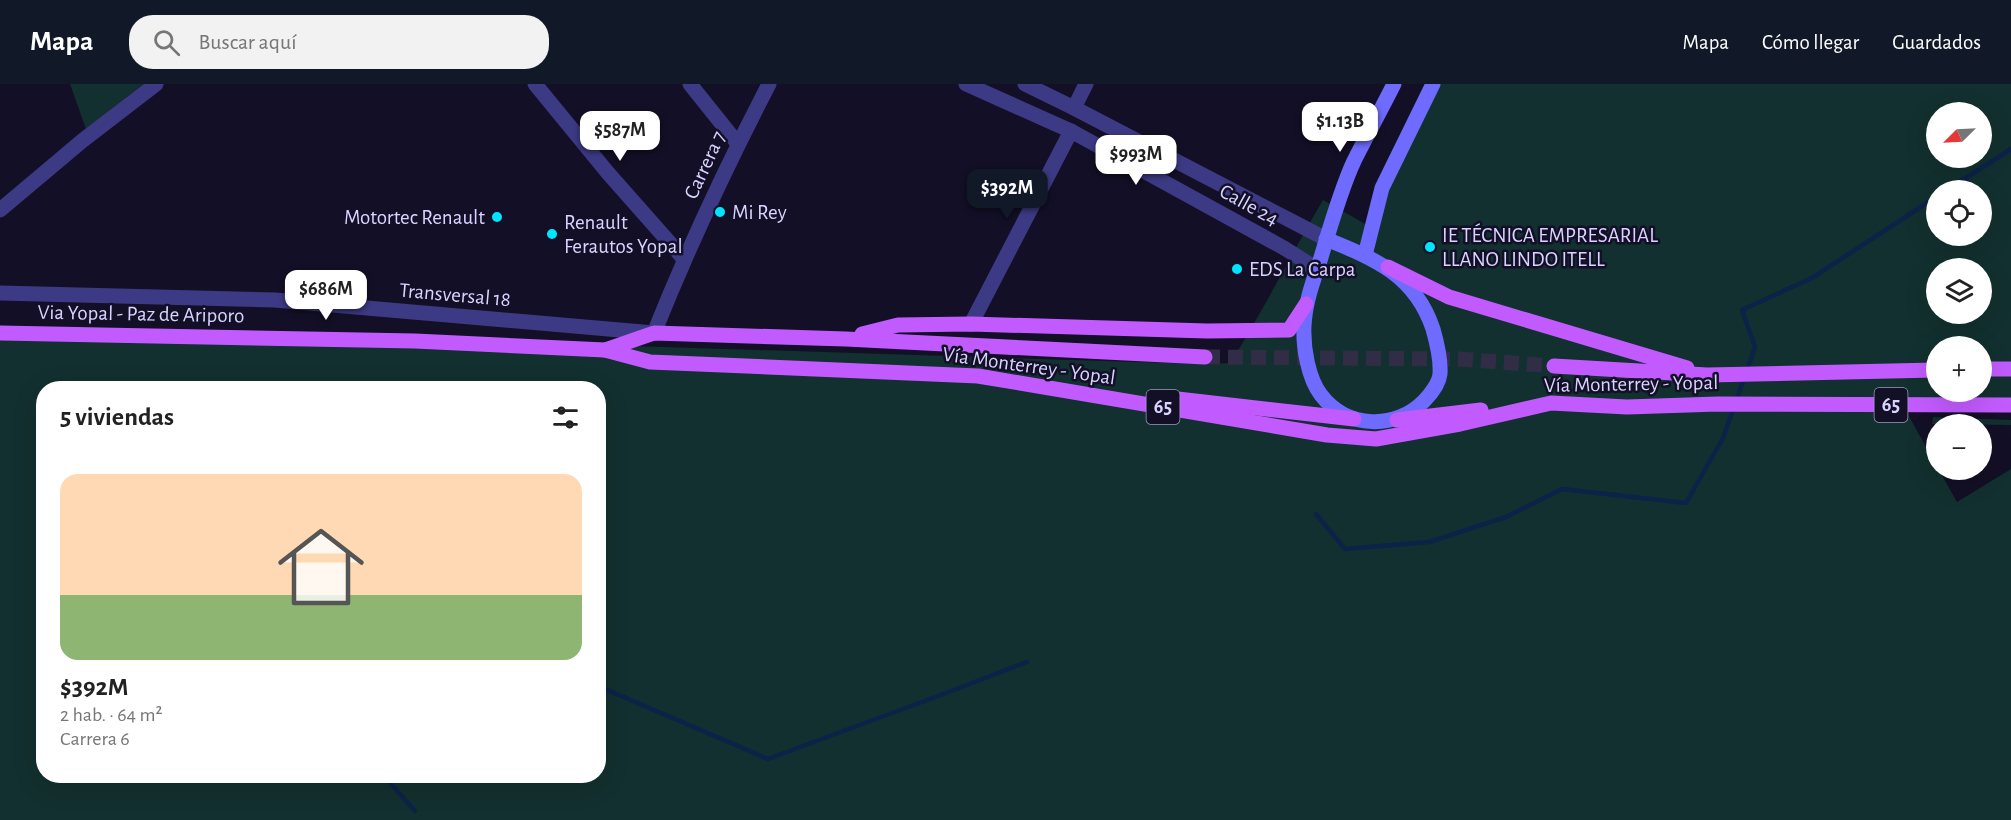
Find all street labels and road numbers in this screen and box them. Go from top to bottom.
street label: Carrera 7 [680,128,730,202]
street label: Calle 24 [1216,180,1282,230]
street label: Transversal 18 [398,280,512,310]
street label: Via Yopal - Paz de Ariporo [37,302,245,326]
street label: Vía Monterrey - Yopal [941,343,1117,389]
street label: Vía Monterrey - Yopal [1544,372,1718,396]
road number: 65 [1874,388,1908,422]
road number: 65 [1146,390,1180,424]

